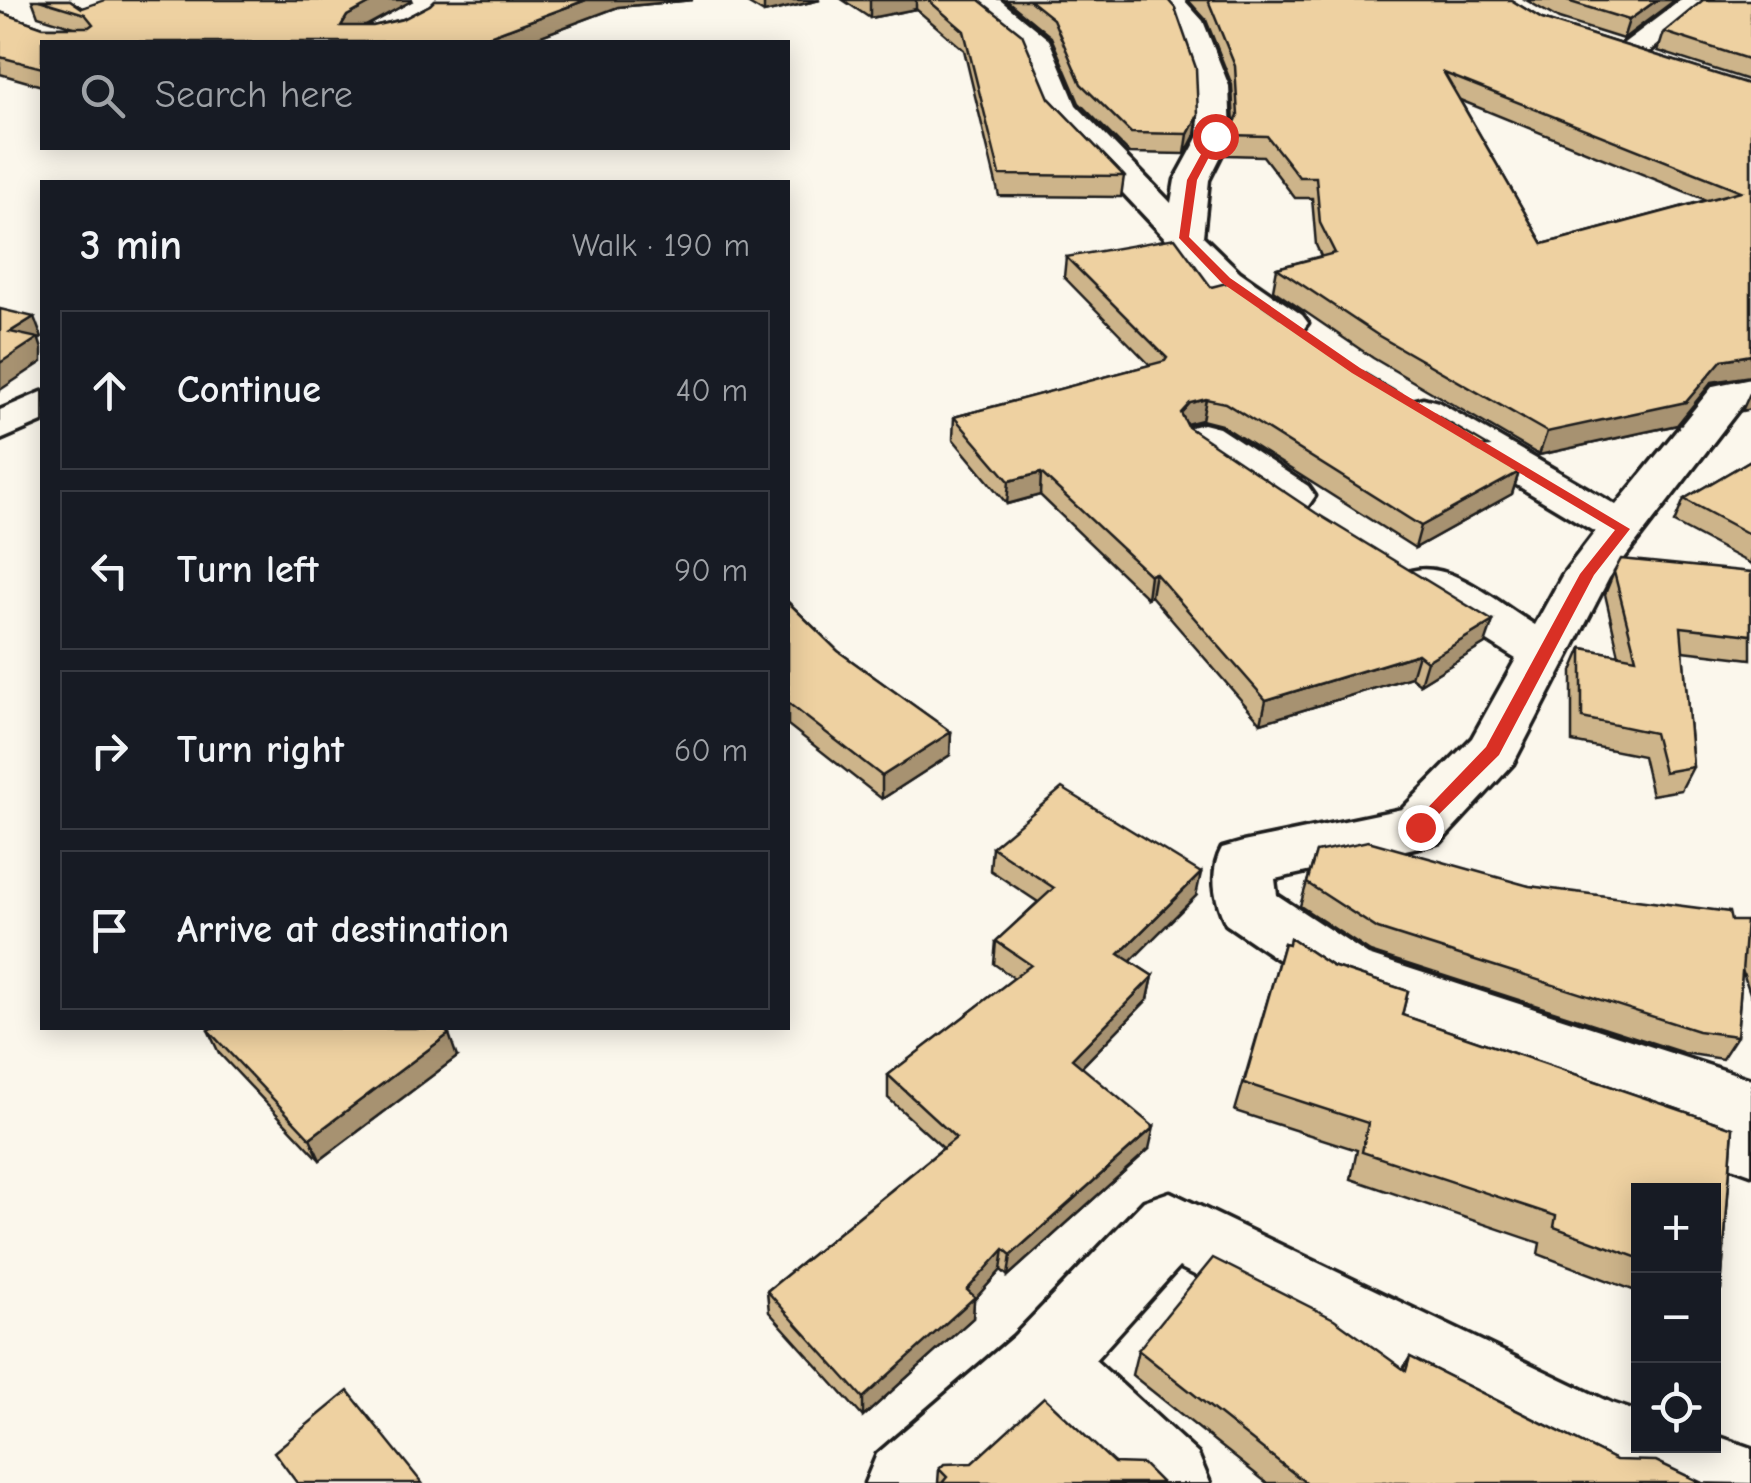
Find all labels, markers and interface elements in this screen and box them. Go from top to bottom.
search box [40,40,790,150]
icon: search [75,68,130,123]
text: Search here [155,73,353,117]
route start [1193,114,1239,160]
text: 3 min [80,221,182,270]
text: Walk · 190 m [572,227,750,264]
icon: ahead [82,363,137,418]
text: Continue [177,368,321,412]
text: 40 m [676,372,748,409]
icon: left [82,543,137,598]
text: Turn left [177,548,318,592]
text: 90 m [674,552,748,589]
icon: right [82,723,137,778]
text: Turn right [177,728,344,772]
text: 60 m [674,732,748,769]
route end [1398,805,1444,851]
icon: arrive [82,903,137,958]
text: Arrive at destination [177,908,509,952]
map controls [1631,1183,1721,1453]
button: + [1631,1183,1721,1273]
button: − [1631,1273,1721,1363]
button: locate [1631,1363,1721,1453]

